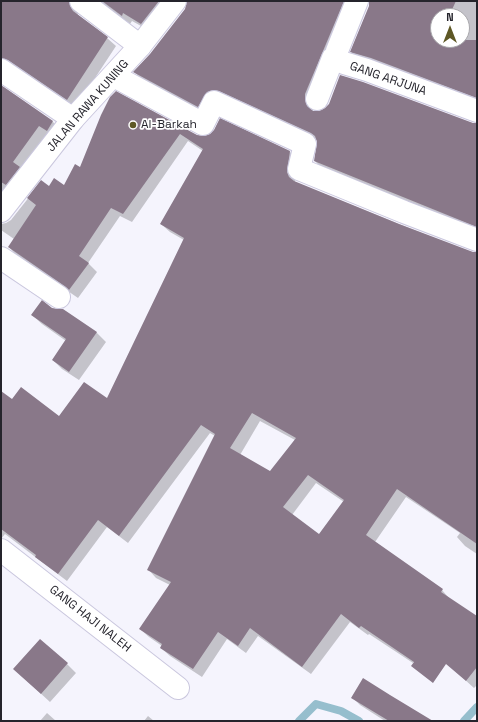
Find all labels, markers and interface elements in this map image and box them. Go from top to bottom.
north arrow [430,8,470,48]
text: N [446,10,454,24]
street label: JALAN RAWA KUNING [44,57,132,155]
street label: GANG ARJUNA [348,59,428,99]
place label: Al-Barkah [141,118,197,132]
marker: Al-Barkah [128,120,138,130]
street label: GANG HAJI NALEH [46,583,134,655]

